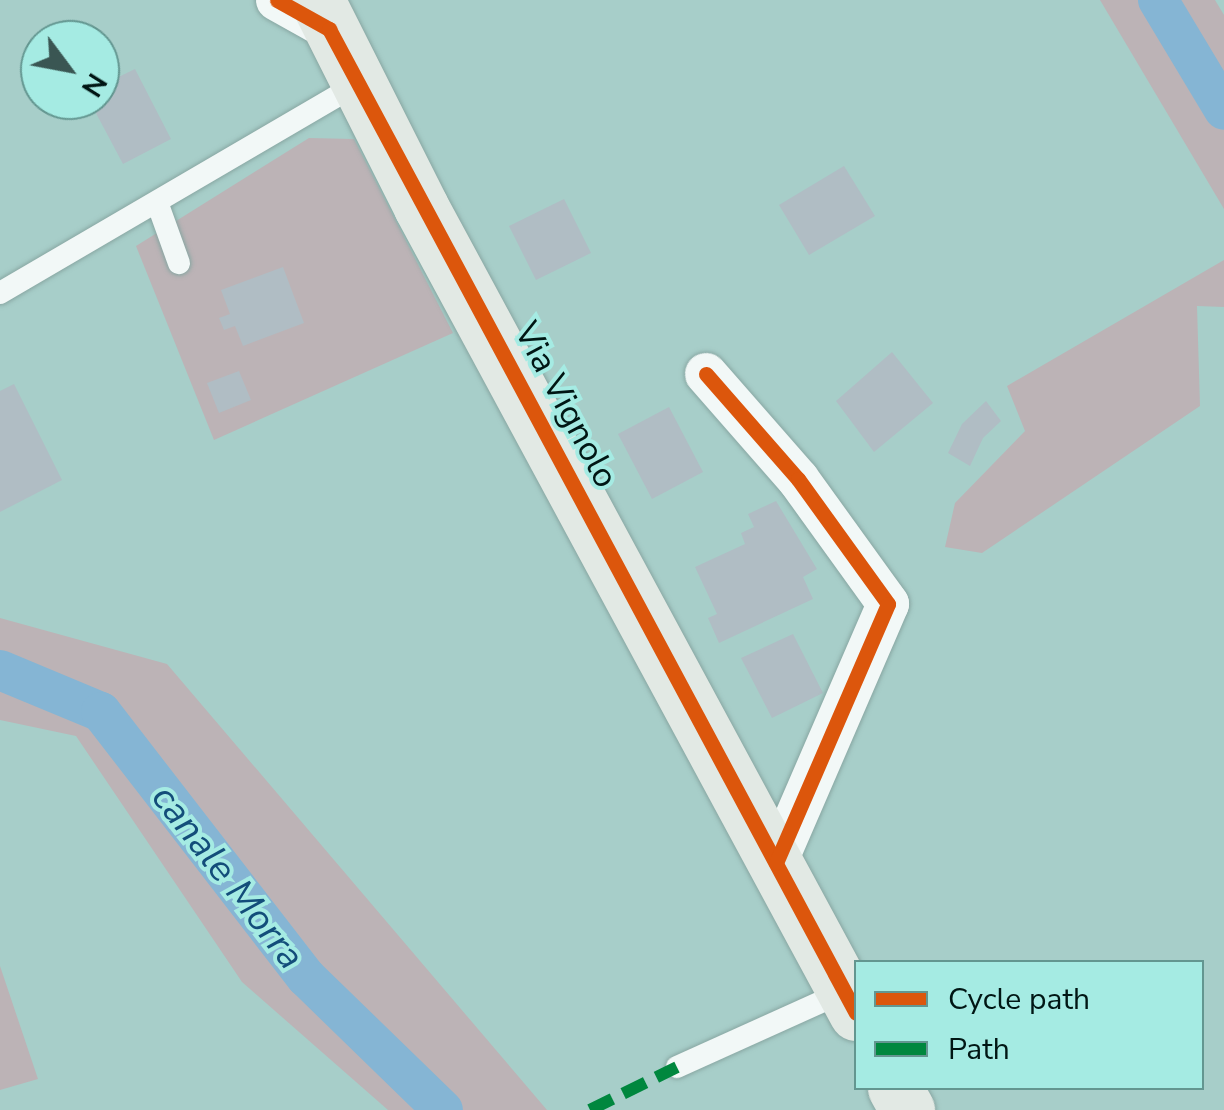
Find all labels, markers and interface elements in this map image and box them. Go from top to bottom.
north arrow [20,20,120,120]
text: N [72,66,115,104]
street label: Via Vignolo [505,315,627,495]
water label: canale Morra [142,776,314,978]
legend [854,960,1204,1090]
text: Cycle path [948,979,1090,1020]
text: Path [948,1029,1010,1070]

